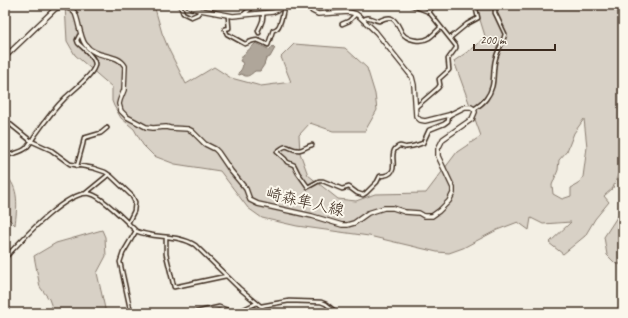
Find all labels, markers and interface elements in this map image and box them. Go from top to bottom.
scale bar [474,26,555,52]
text: 200 m [480,32,507,48]
street label: 崎森隼人線 [264,183,346,221]

